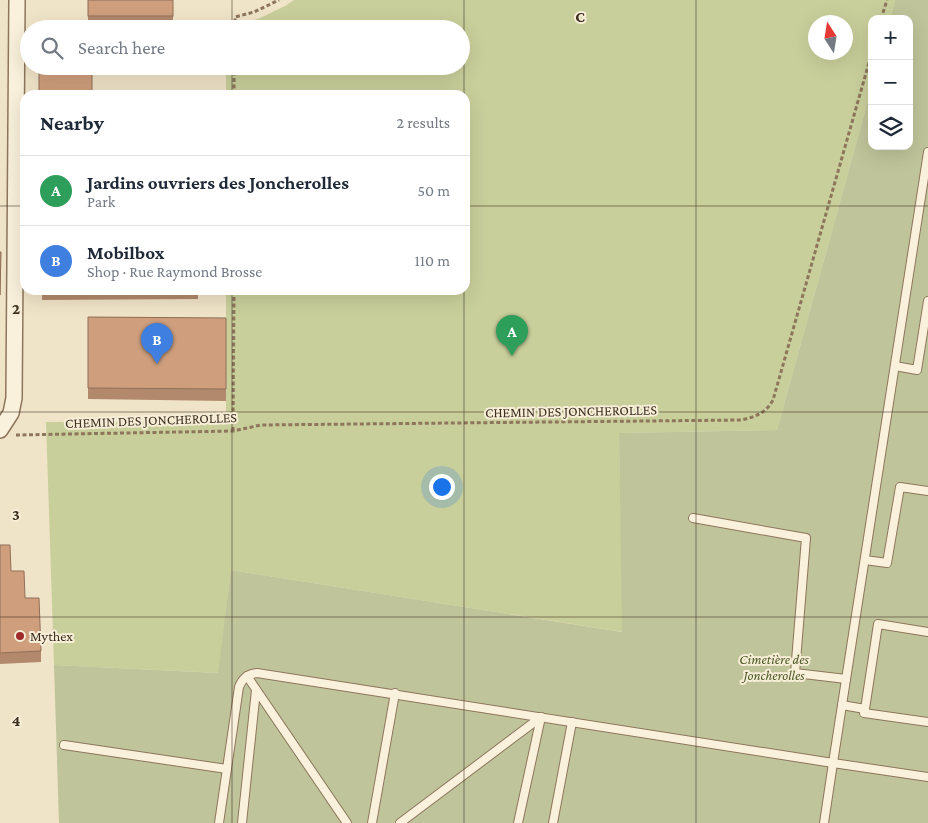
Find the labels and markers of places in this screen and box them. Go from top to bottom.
pin: A [496,315,528,356]
pin: B [141,323,173,364]
place label: Mythex [30,628,73,644]
marker: Mythex [14,630,26,642]

